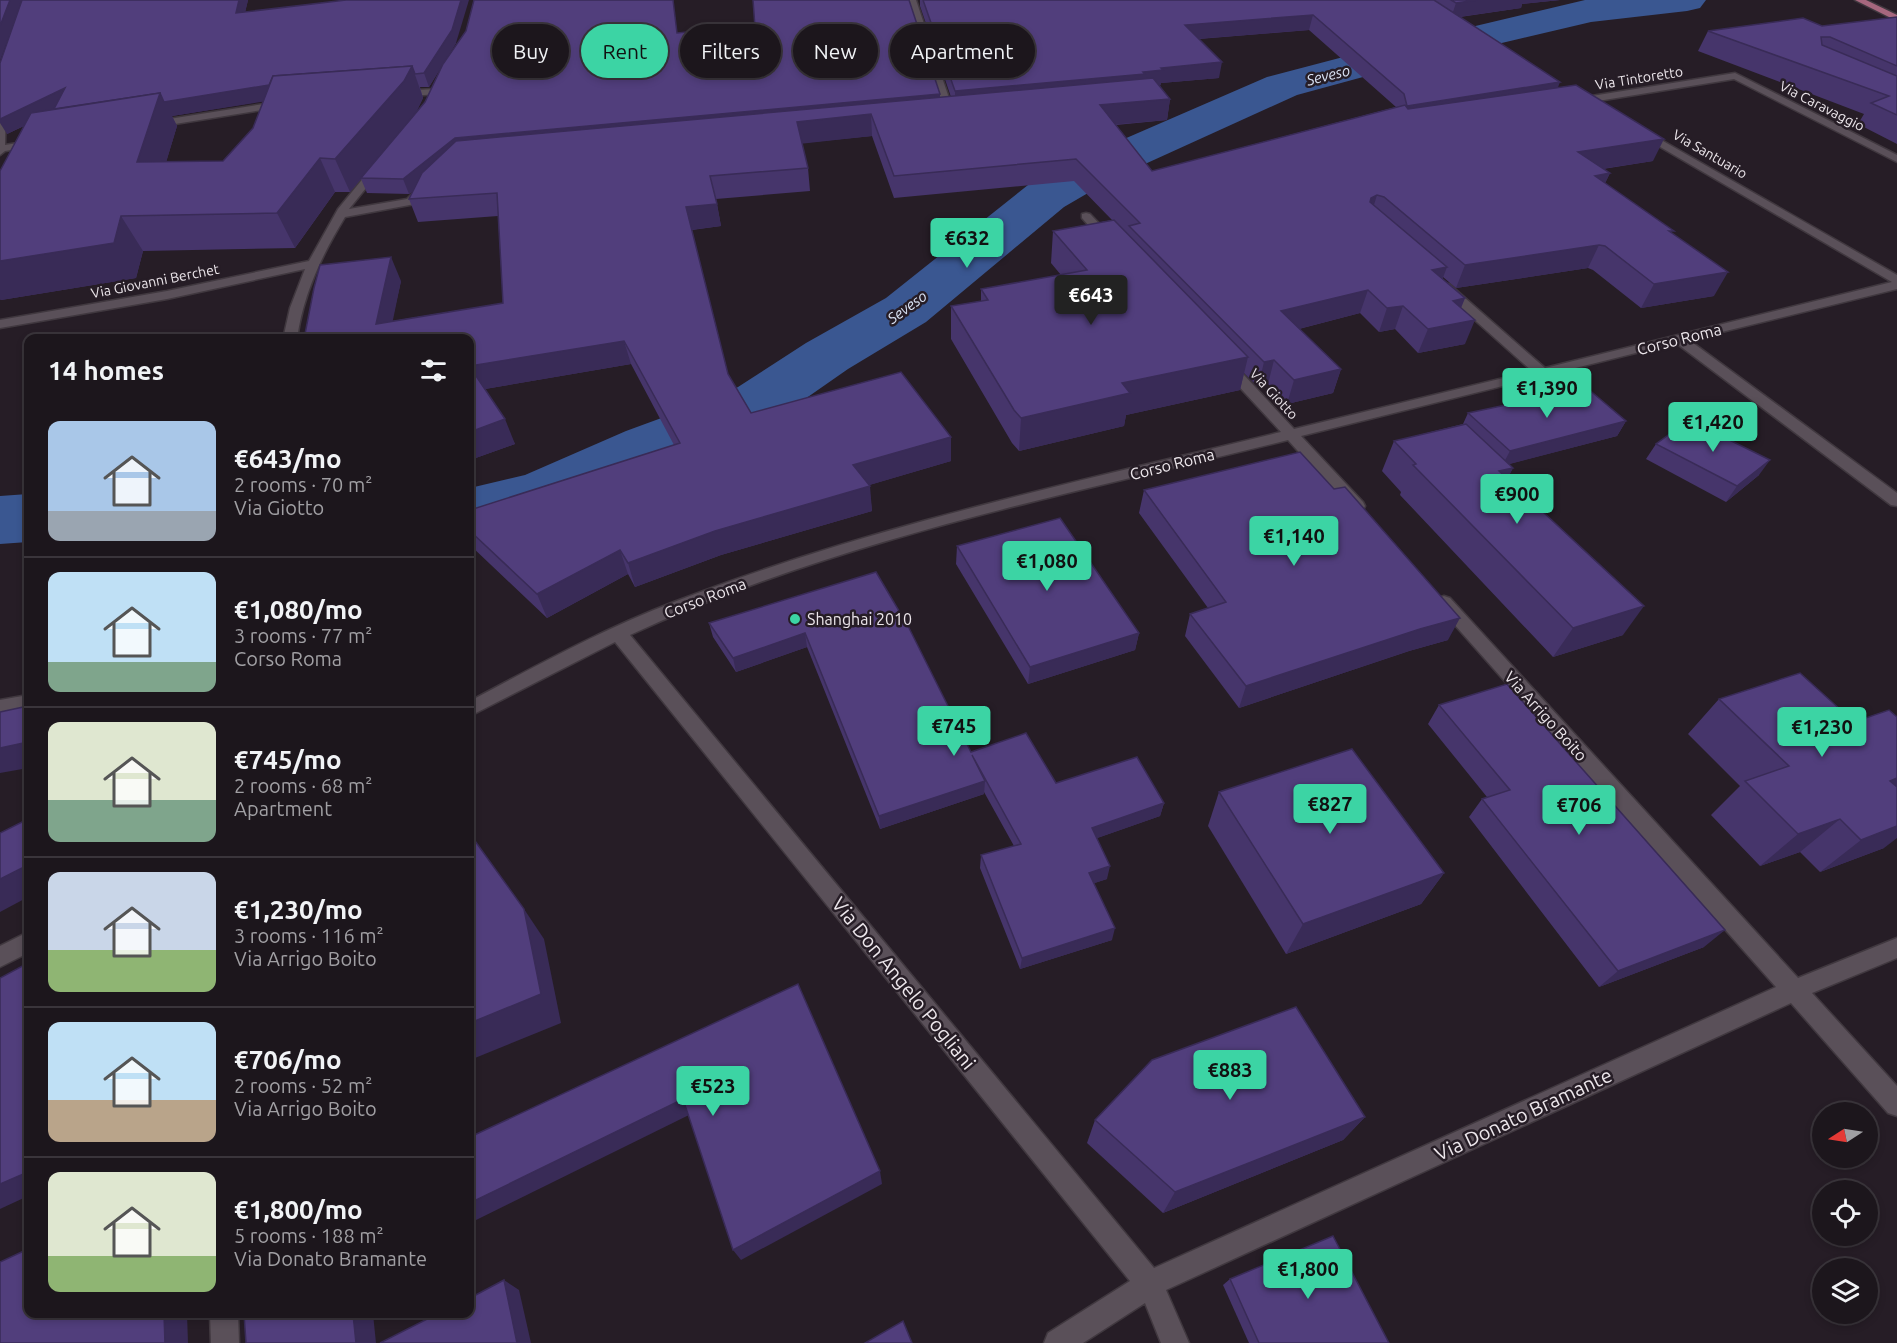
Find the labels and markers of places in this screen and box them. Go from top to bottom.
pin: €632 [931,218,1003,269]
pin: €643 [1055,275,1127,326]
pin: €1,390 [1498,368,1596,419]
pin: €1,420 [1664,402,1762,453]
pin: €900 [1481,474,1553,525]
pin: €1,140 [1245,516,1343,567]
pin: €1,080 [998,541,1096,592]
place label: Shanghai 2010 [807,610,912,628]
marker: Shanghai 2010 [788,612,802,626]
pin: €745 [918,706,990,757]
pin: €1,230 [1773,707,1871,758]
pin: €827 [1294,784,1366,835]
pin: €706 [1543,785,1615,836]
pin: €883 [1194,1050,1266,1101]
pin: €523 [677,1066,749,1117]
pin: €1,800 [1259,1249,1357,1300]

